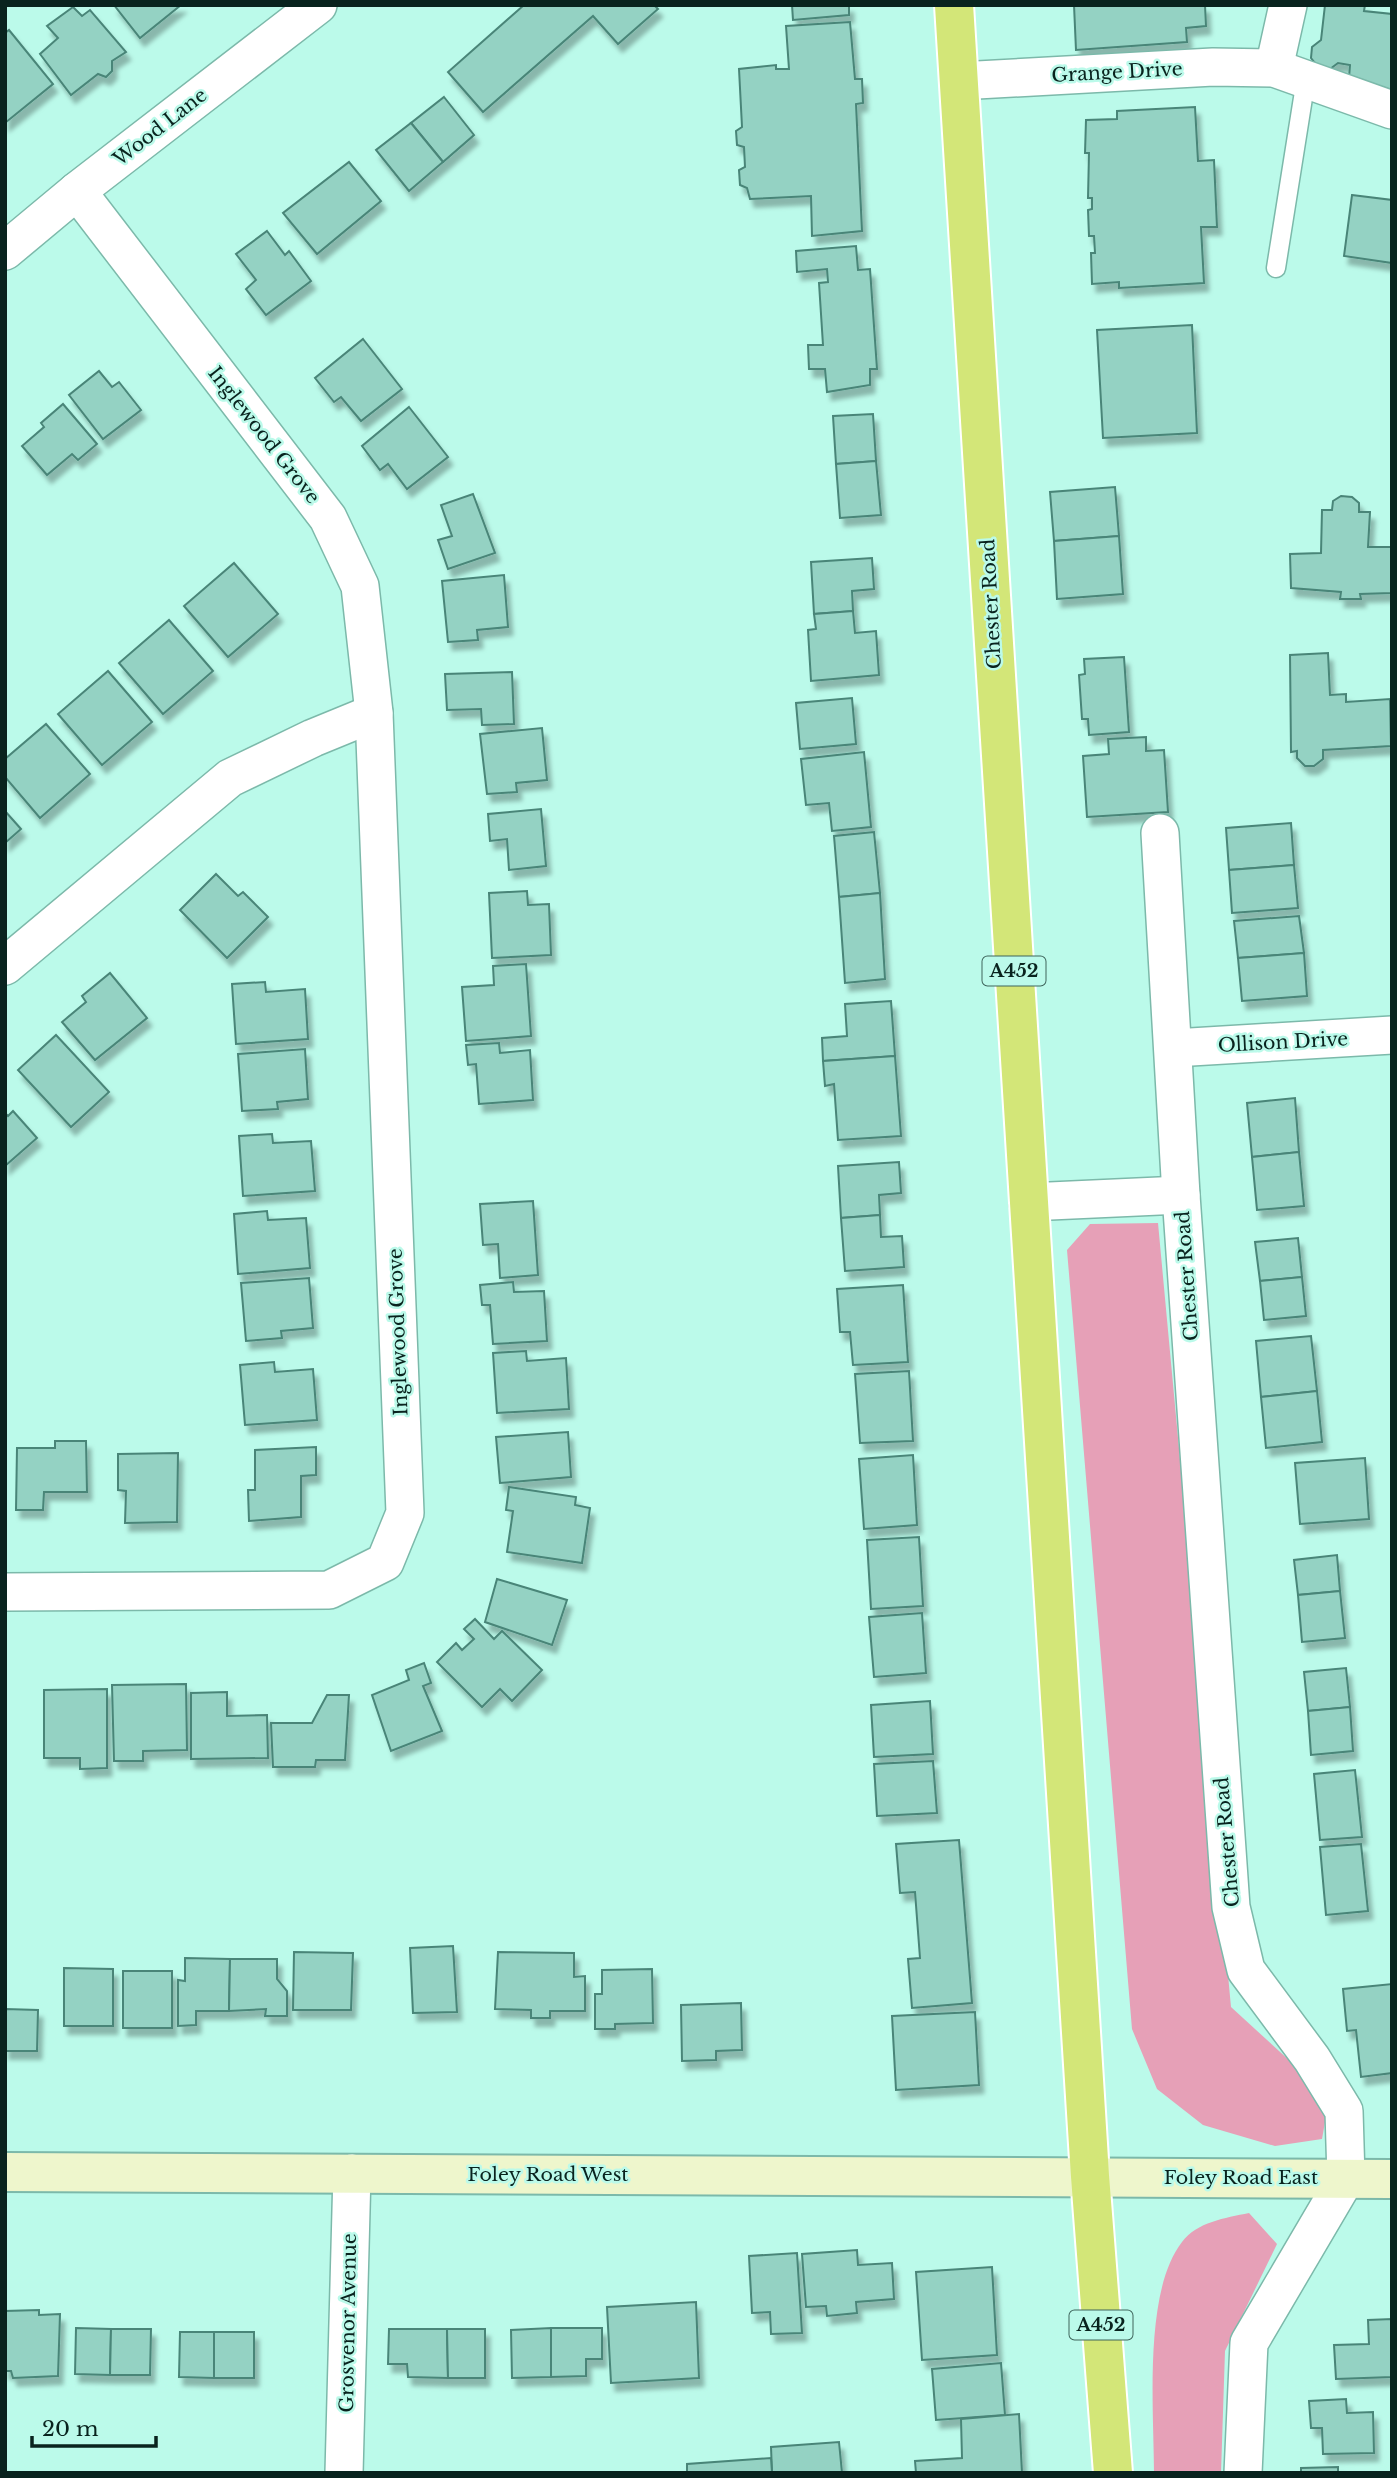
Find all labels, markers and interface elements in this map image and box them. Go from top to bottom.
street label: Grange Drive [1051,57,1183,87]
street label: Wood Lane [108,83,211,171]
street label: Inglewood Grove [203,362,325,508]
street label: Chester Road [976,538,1006,670]
road number: A452 [982,956,1046,986]
street label: Ollison Drive [1217,1027,1349,1057]
street label: Chester Road [1171,1210,1203,1342]
street label: Inglewood Grove [384,1248,412,1416]
street label: Chester Road [1210,1776,1244,1908]
street label: Foley Road West [467,2163,629,2186]
street label: Foley Road East [1164,2166,1319,2189]
street label: Grosvenor Avenue [335,2233,361,2413]
road number: A452 [1070,2311,1132,2340]
scale bar [32,2404,156,2448]
text: 20 m [42,2416,99,2442]

